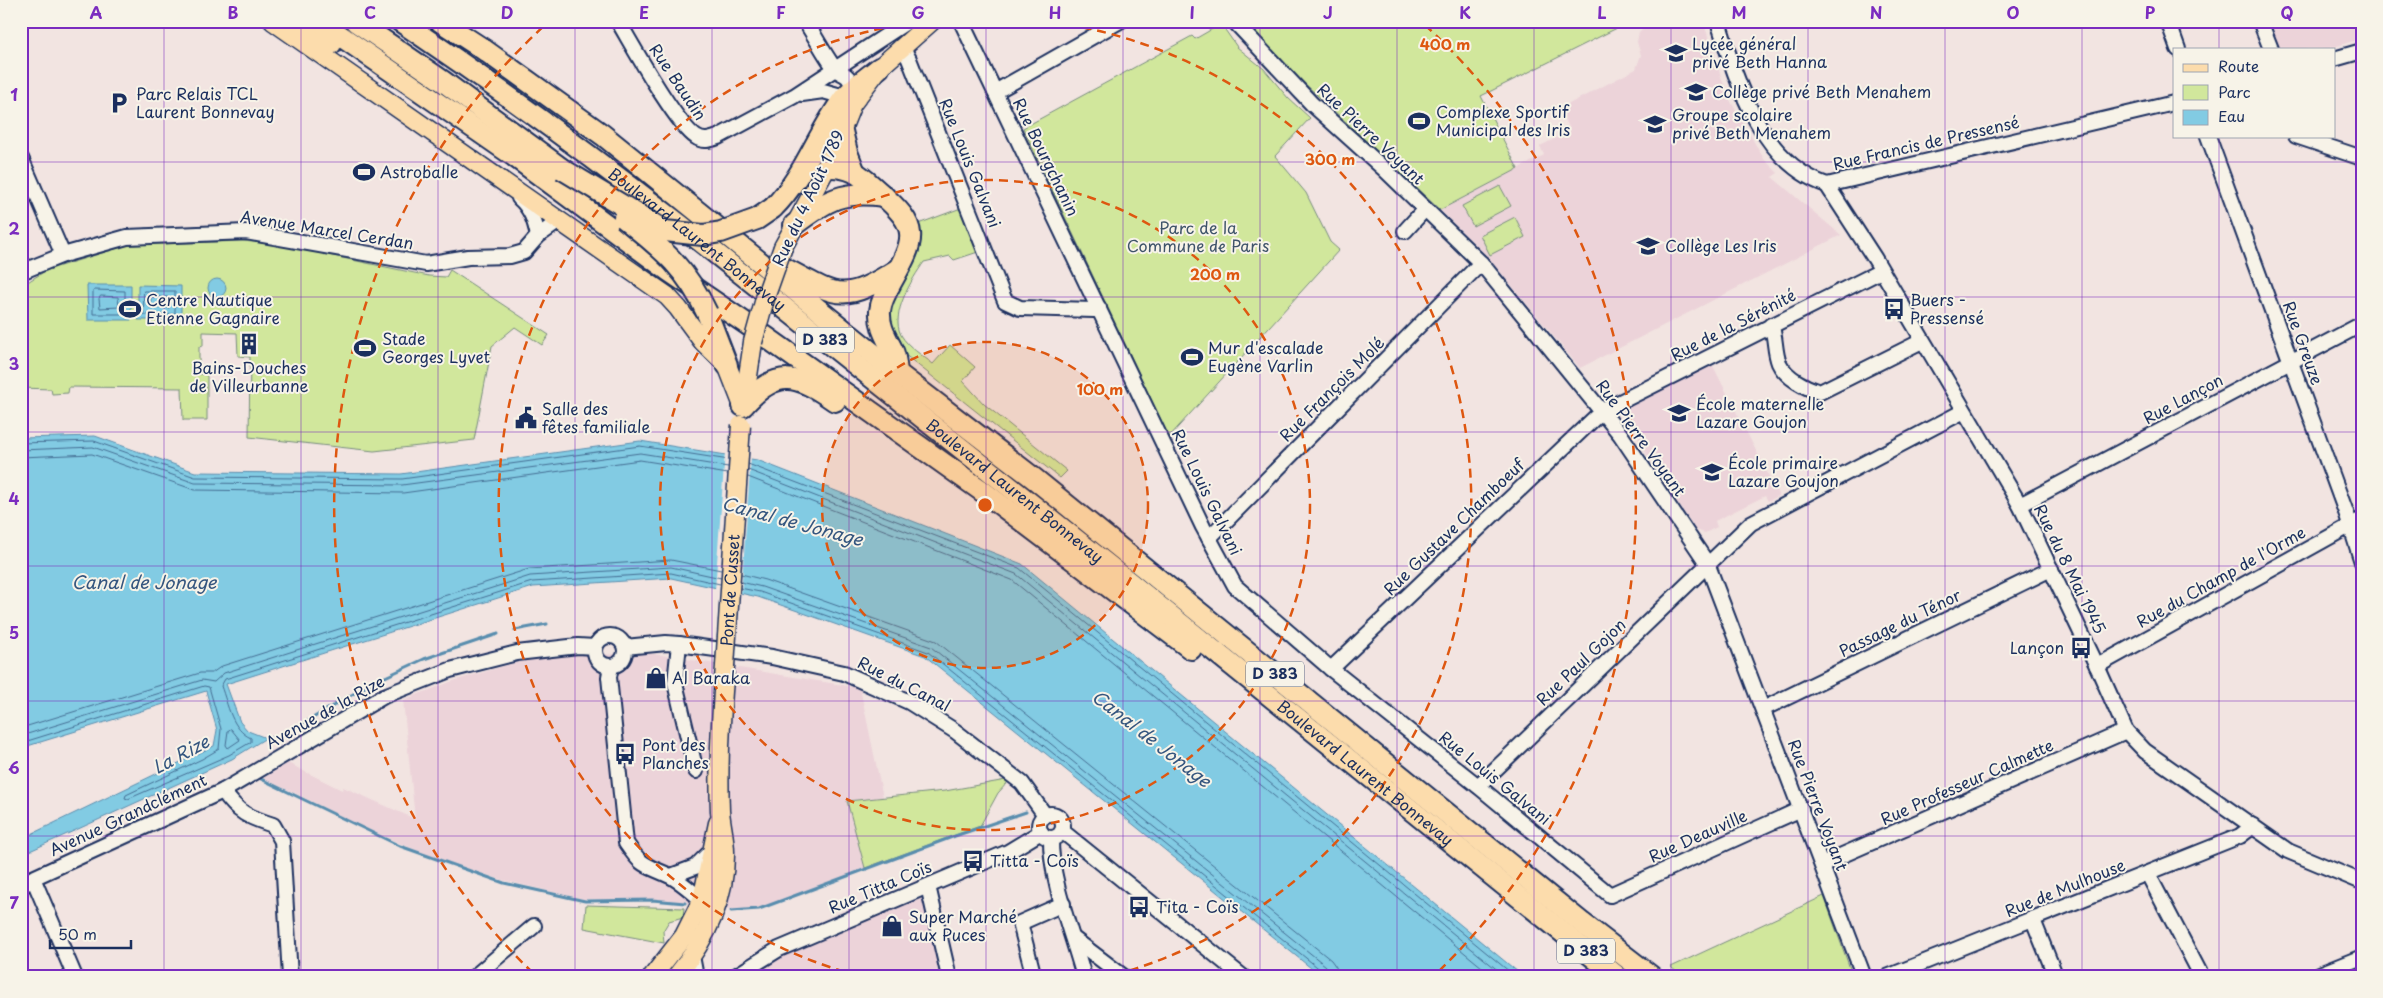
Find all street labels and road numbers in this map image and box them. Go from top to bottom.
street label: Rue Baudin [644,38,713,124]
street label: Rue Pierre Voyant [1313,77,1431,190]
street label: Rue Louis Galvani [934,94,1008,231]
street label: Rue Bourgchanin [1008,94,1086,220]
street label: Rue Francis de Pressensé [1830,109,2022,175]
street label: Rue du 4 Août 1789 [765,126,849,270]
street label: Boulevard Laurent Bonnevay [604,161,792,316]
street label: Avenue Marcel Cerdan [239,203,416,255]
street label: Rue de la Sérénité [1666,282,1799,366]
street label: Rue Greuze [2278,297,2330,388]
road number: D 383 [796,328,854,352]
street label: Rue François Molé [1273,330,1389,446]
street label: Rue Lançon [2138,367,2227,429]
street label: Rue Pierre Voyant [1591,374,1693,501]
street label: Boulevard Laurent Bonnevay [922,412,1109,568]
street label: Rue Louis Galvani [1167,424,1249,559]
street label: Rue Gustave Chamboeuf [1378,451,1530,600]
street label: Rue du 8 Mai 1945 [2029,500,2113,638]
street label: Rue du Champ de l'Orme [2132,520,2309,633]
street label: Pont de Cusset [713,533,745,647]
street label: Passage du Ténor [1834,582,1965,662]
street label: Rue Paul Gojon [1530,612,1630,710]
street label: Rue du Canal [854,649,955,717]
road number: D 383 [1246,662,1304,686]
street label: Avenue de la Rize [261,668,388,754]
street label: Boulevard Laurent Bonnevay [1273,694,1459,851]
street label: Rue Louis Galvani [1435,725,1557,830]
street label: Rue Professeur Calmette [1876,732,2057,830]
street label: Rue Pierre Voyant [1783,735,1855,874]
street label: Avenue Grandclément [45,767,211,861]
street label: Rue Deauville [1645,803,1751,867]
street label: Rue de Mulhouse [2001,852,2129,922]
street label: Rue Titta Coïs [824,854,935,919]
road number: D 383 [1557,938,1615,964]

